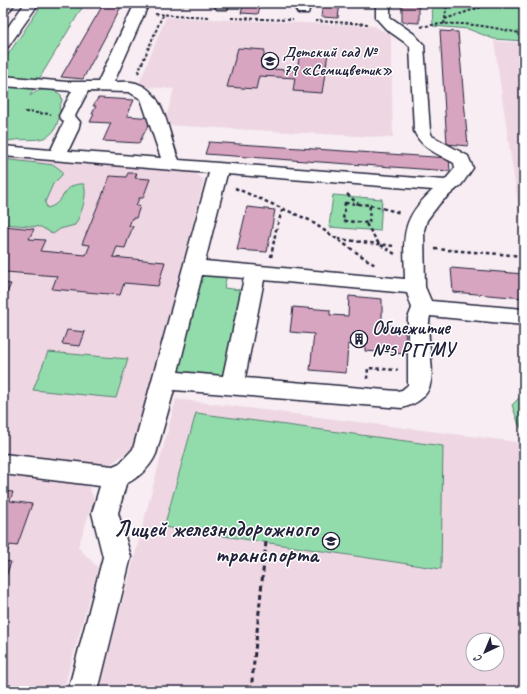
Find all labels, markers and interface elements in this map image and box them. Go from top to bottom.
place label: Детский сад № 79 «Семицветик» [283,42,393,80]
school or university icon: Детский сад № 79 «Семицветик» [260,51,280,71]
place label: Общежитие №5 РГГМУ [372,316,458,362]
building icon: Общежитие №5 РГГМУ [349,329,369,349]
place label: Лицей железнодорожного транспорта [114,514,320,569]
school or university icon: Лицей железнодорожного транспорта [321,531,341,551]
north arrow [465,632,505,672]
text: С [470,651,485,666]

